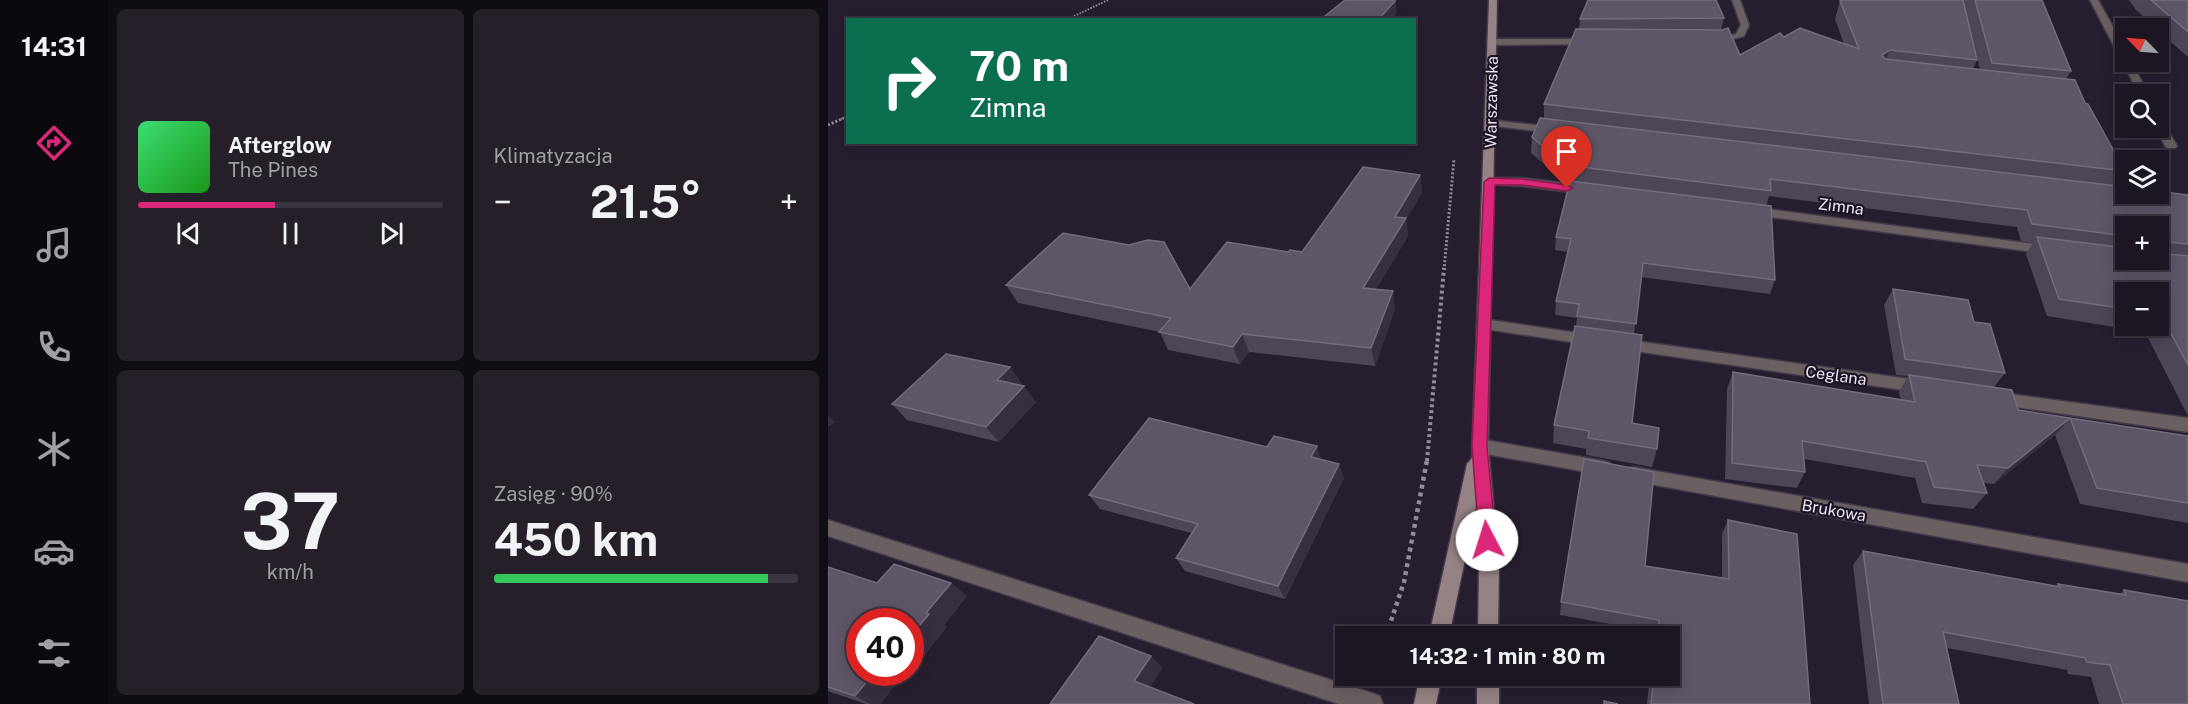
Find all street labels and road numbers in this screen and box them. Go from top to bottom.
street label: Warszawska [1481,56,1502,148]
street label: Zimna [1817,194,1865,219]
street label: Ceglana [1804,362,1868,389]
street label: Brukowa [1800,495,1868,525]

